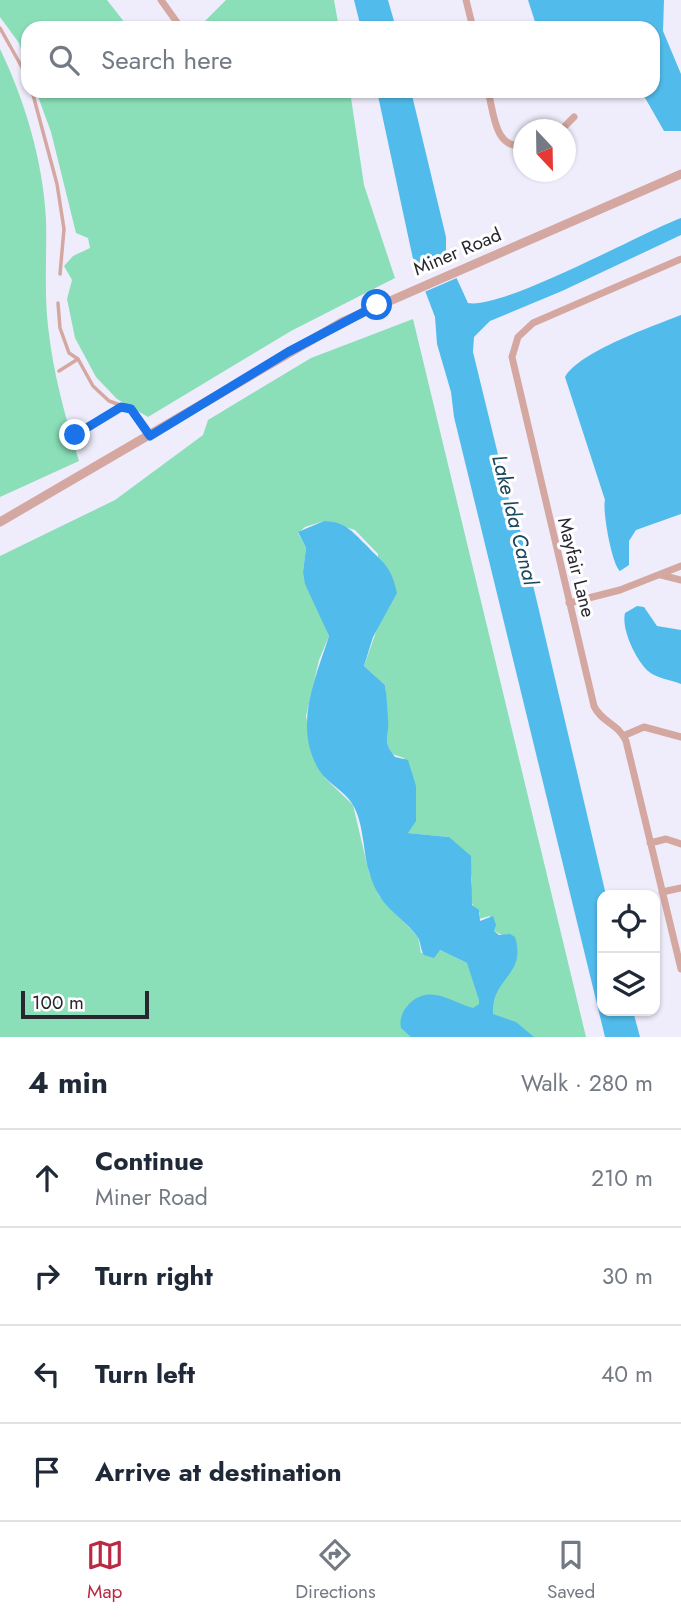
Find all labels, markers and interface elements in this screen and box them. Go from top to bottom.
search box [21,21,660,98]
icon: search [45,41,83,79]
text: Search here [101,41,233,79]
north arrow [513,119,576,182]
street label: Miner Road [409,221,505,282]
route start [361,289,392,320]
route end [59,419,90,450]
water label: Lake Ida Canal [484,452,546,590]
street label: Mayfair Lane [551,514,602,620]
map controls [597,890,660,1016]
button: locate [597,890,660,953]
button: layers [597,953,660,1016]
scale bar [21,988,149,1020]
text: 100 m [32,989,84,1016]
text: 4 min [28,1061,108,1104]
text: Walk · 280 m [521,1066,653,1100]
text: Continue [95,1142,204,1180]
icon: ahead [28,1159,66,1197]
text: 210 m [591,1161,653,1195]
text: Miner Road [95,1180,208,1214]
icon: right [28,1257,66,1295]
text: Turn right [95,1257,213,1295]
text: 30 m [602,1259,653,1293]
icon: left [28,1355,66,1393]
text: Turn left [95,1355,195,1393]
text: 40 m [601,1357,653,1391]
icon: arrive [28,1453,66,1491]
text: Arrive at destination [95,1453,342,1491]
tab: Map [86,1536,124,1605]
tab: Directions [295,1536,376,1605]
tab: Saved [547,1536,595,1605]

